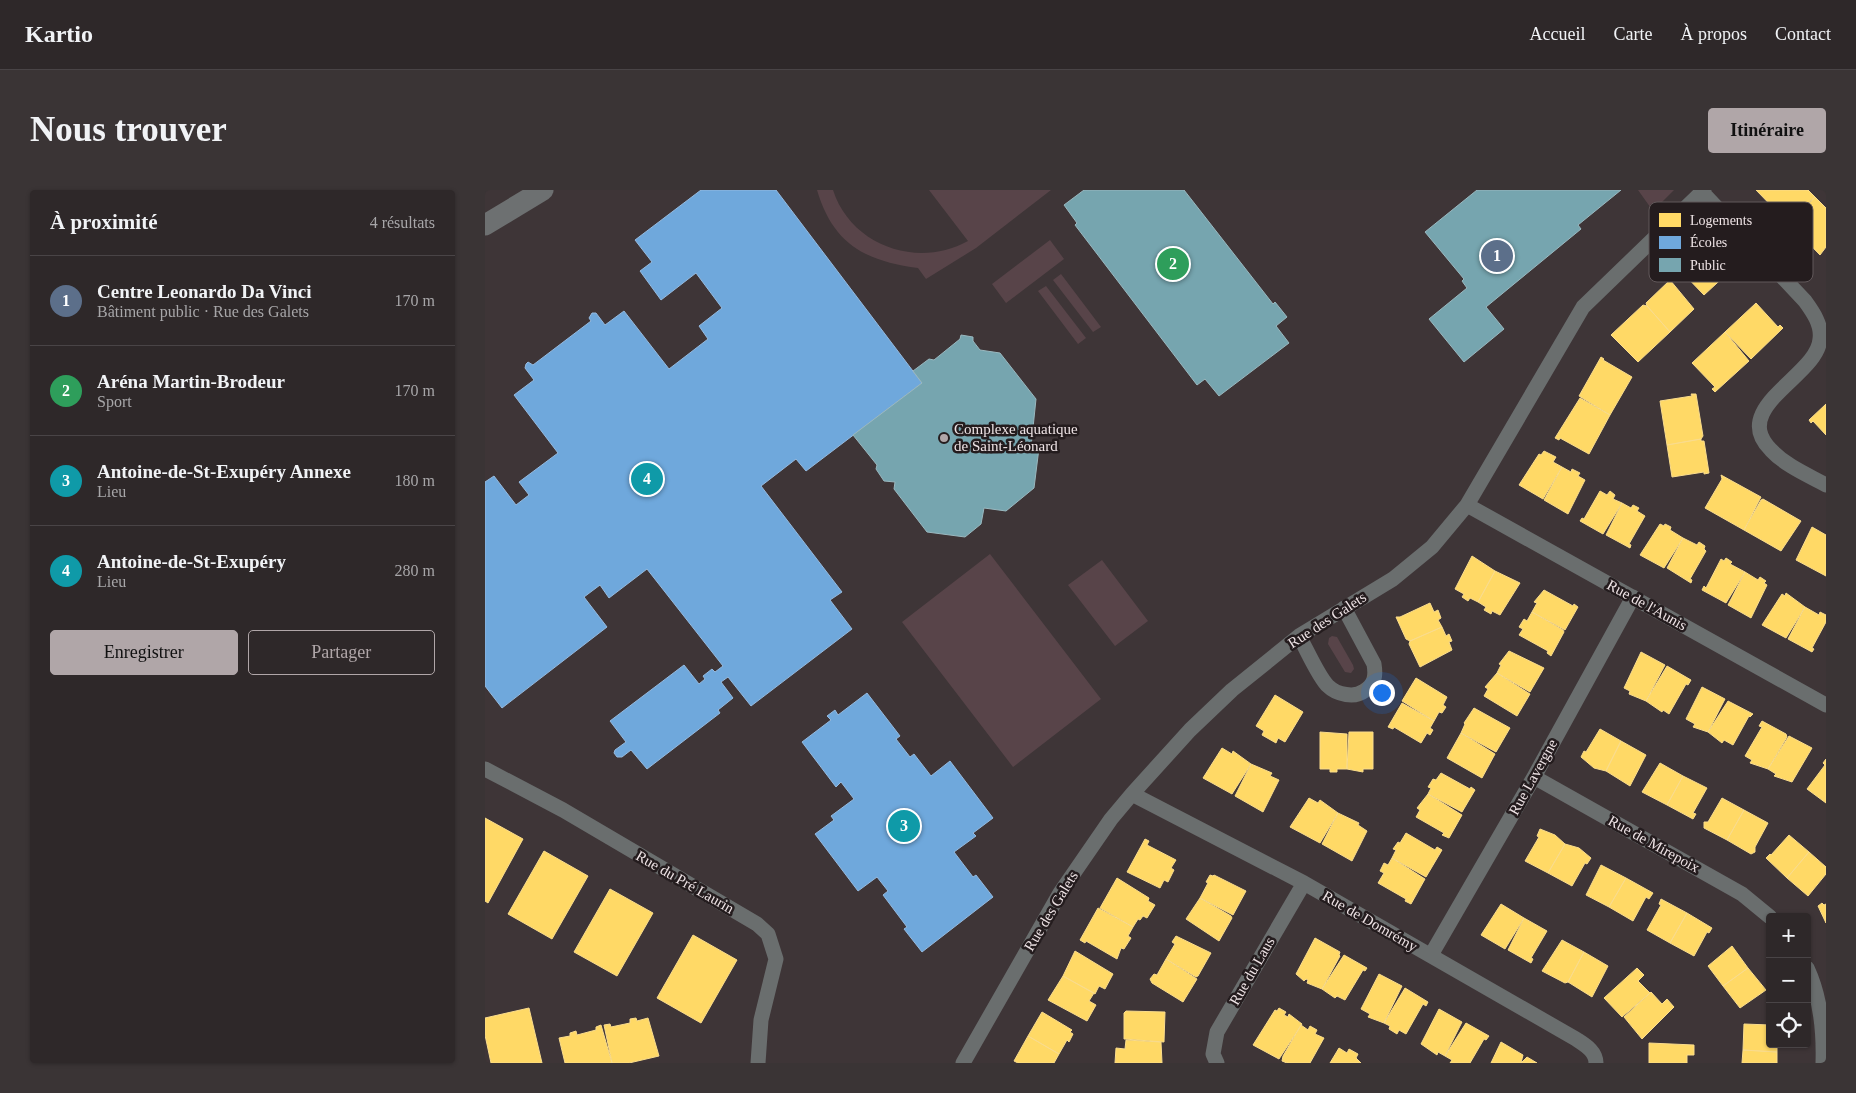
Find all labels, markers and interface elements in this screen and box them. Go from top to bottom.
text: Kartio [25,21,93,47]
text: Accueil [1530,24,1586,44]
text: Carte [1614,24,1653,44]
text: À propos [1681,24,1747,44]
text: Contact [1775,24,1831,44]
button: Itinéraire [1708,108,1826,153]
text: Nous trouver [30,110,227,149]
legend [1649,202,1813,282]
text: À proximité [50,210,158,234]
text: Logements [1690,213,1752,228]
text: 4 résultats [370,214,435,231]
text: Écoles [1690,234,1727,250]
pin: 1 [1481,237,1513,275]
pin: 2 [1157,245,1189,283]
text: Public [1690,258,1726,273]
text: Centre Leonardo Da Vinci [97,281,311,302]
text: 1 [62,292,70,309]
text: 170 m [395,292,435,309]
text: Bâtiment public · Rue des Galets [97,303,309,320]
text: Aréna Martin-Brodeur [97,371,285,392]
text: 2 [62,382,70,399]
text: 170 m [395,382,435,399]
text: Sport [97,393,132,410]
place label: Complexe aquatique de Saint-Léonard [954,421,1078,454]
marker: Complexe aquatique de Saint-Léonard [938,432,950,444]
pin: 4 [631,460,663,498]
text: Antoine-de-St-Exupéry Annexe [97,461,351,482]
text: 3 [62,472,70,489]
text: 180 m [395,472,435,489]
text: Lieu [97,483,126,500]
text: Antoine-de-St-Exupéry [97,551,286,572]
text: 4 [62,562,70,579]
text: 280 m [395,562,435,579]
text: Lieu [97,573,126,590]
street label: Rue de l'Aunis [1604,577,1690,634]
street label: Rue des Galets [1285,589,1369,651]
button: Enregistrer [50,630,238,675]
button: Partager [248,630,435,675]
your location [1369,680,1395,706]
street label: Rue Lavergne [1506,736,1561,818]
pin: 3 [888,807,920,845]
street label: Rue de Mirepoix [1606,812,1703,876]
street label: Rue du Pré Laurin [633,847,737,917]
street label: Rue des Galets [1021,868,1081,954]
street label: Rue de Domrémy [1320,887,1421,955]
map controls [1766,913,1811,1048]
button: + [1766,913,1811,958]
street label: Rue du Laus [1226,934,1278,1008]
button: − [1766,958,1811,1003]
button: locate [1766,1003,1811,1048]

